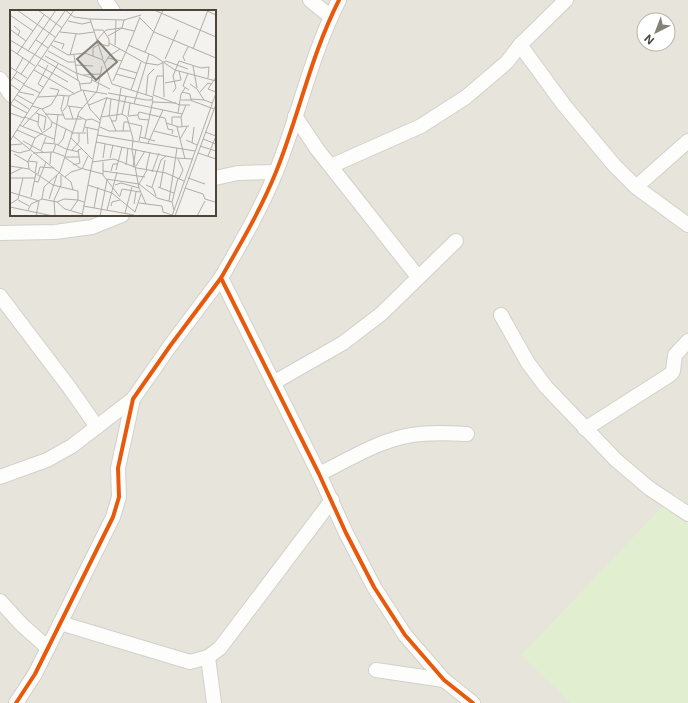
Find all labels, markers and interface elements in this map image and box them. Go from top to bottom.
inset map [10,10,216,216]
north arrow [636,12,676,52]
text: N [642,31,657,47]

